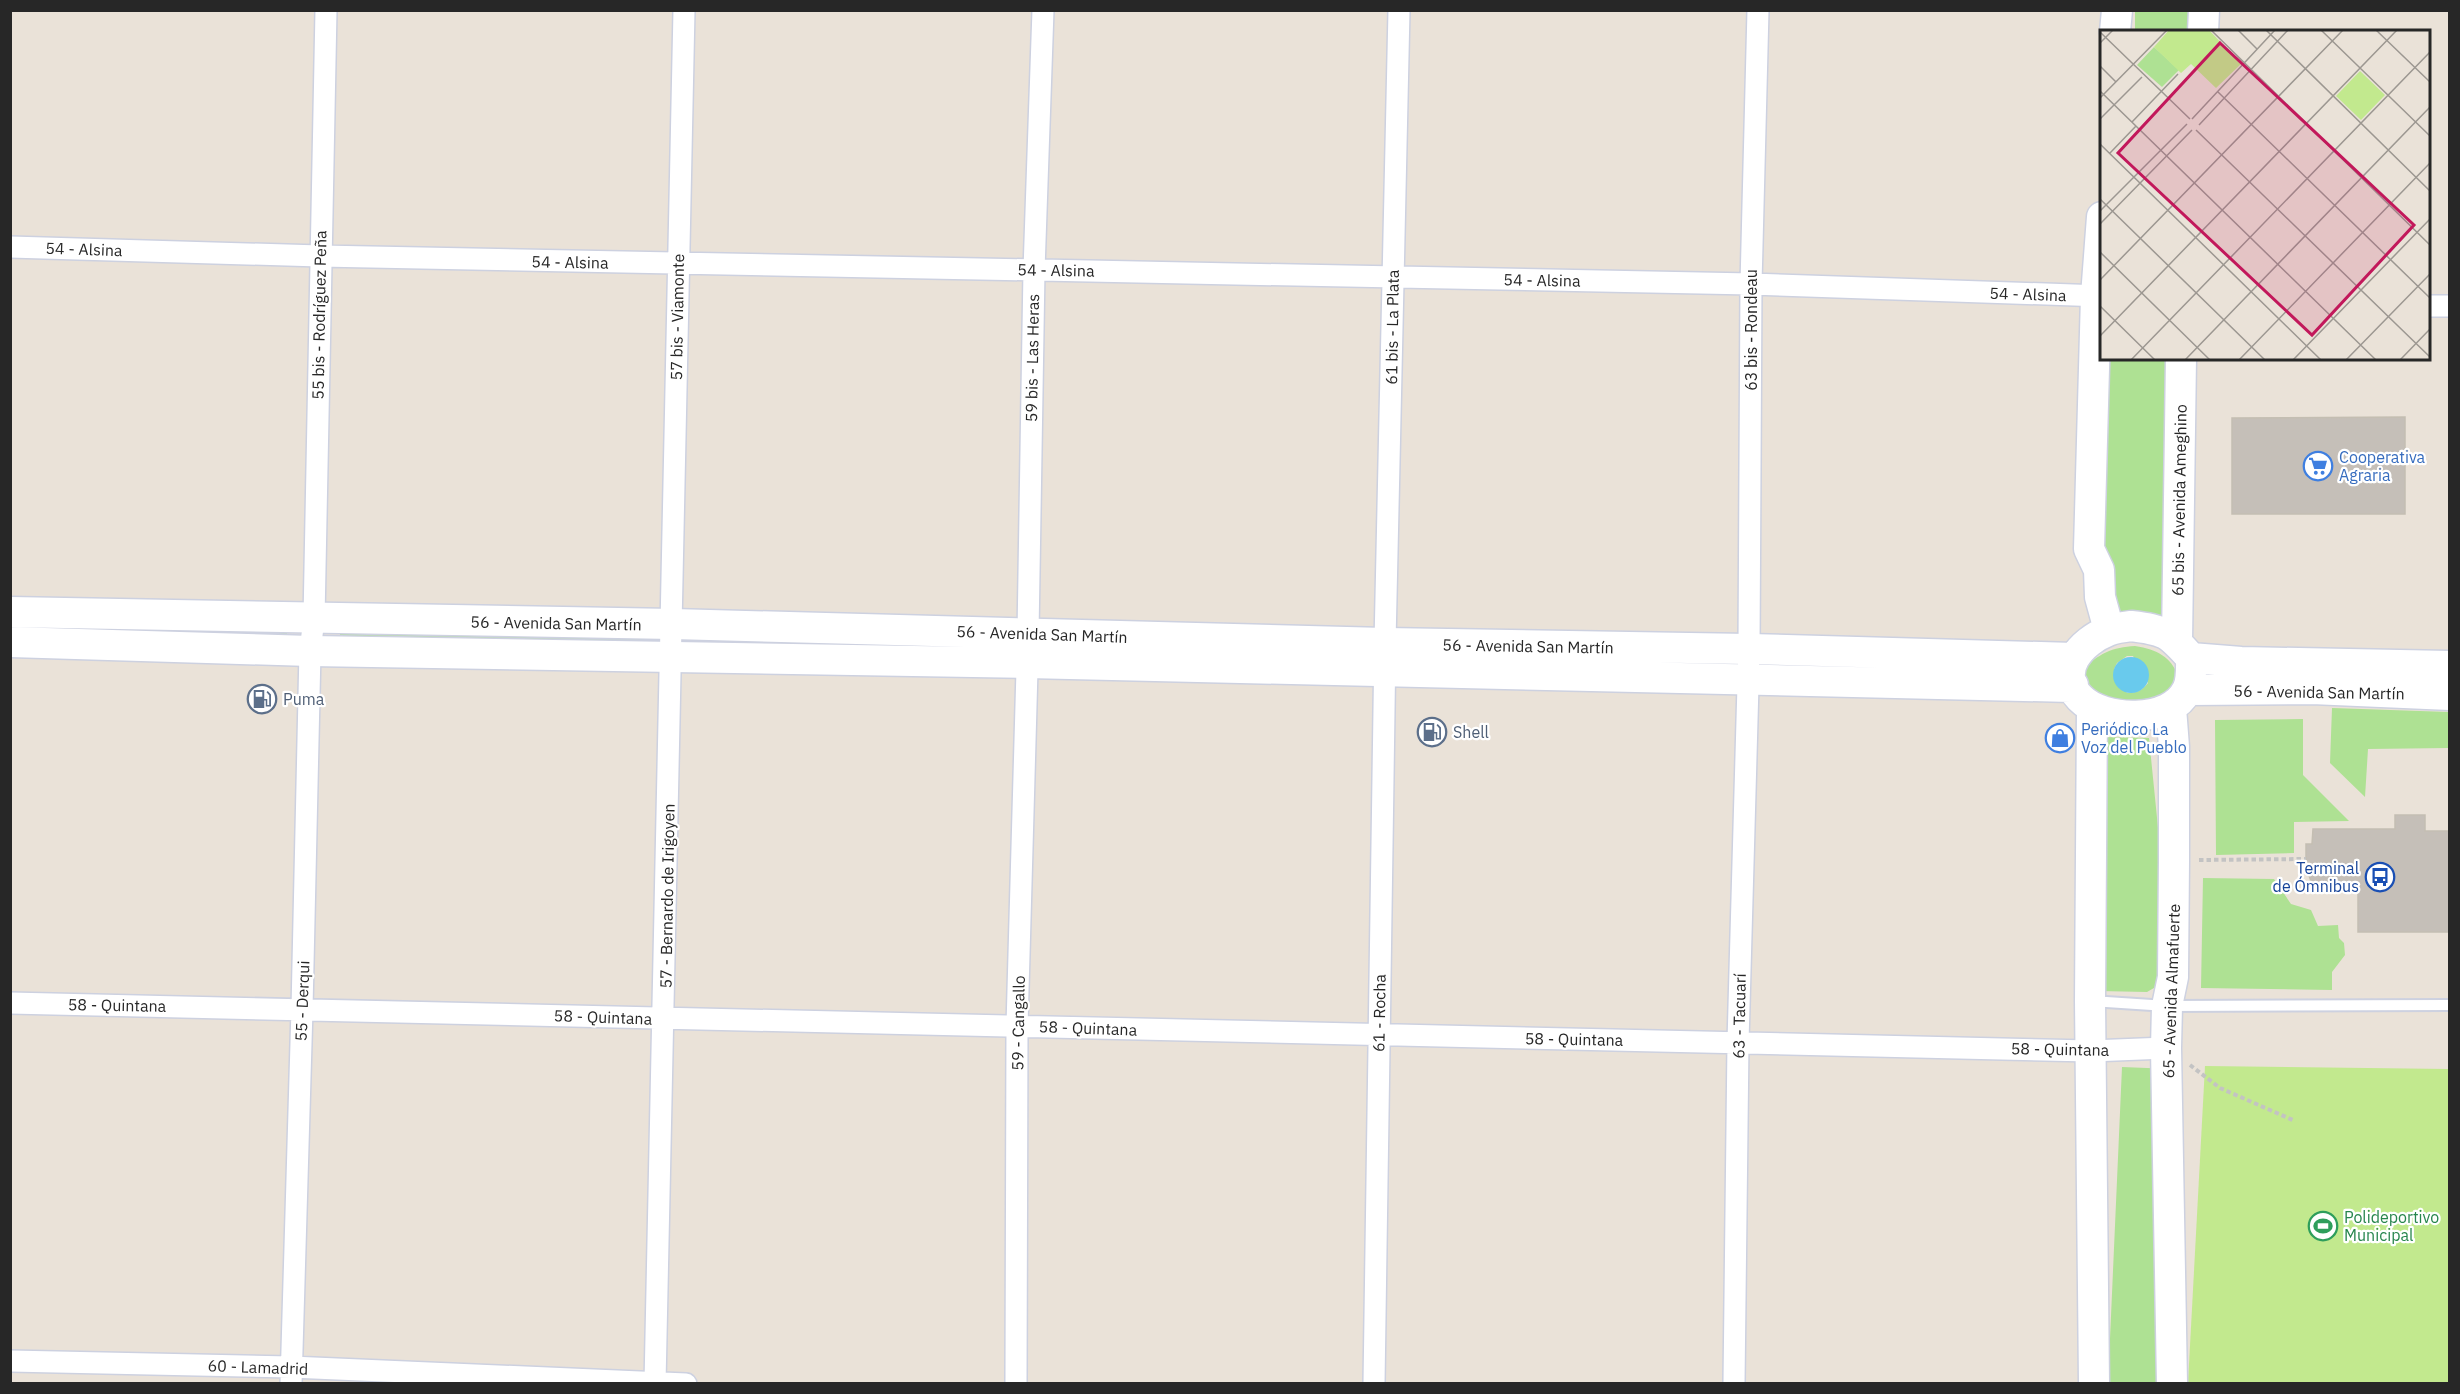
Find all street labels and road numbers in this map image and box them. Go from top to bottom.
street label: 55 bis - Rodríguez Peña [308,230,330,400]
street label: 54 - Alsina [45,238,123,260]
street label: 54 - Alsina [531,251,609,273]
street label: 57 bis - Viamonte [666,253,688,380]
street label: 54 - Alsina [1017,259,1095,281]
street label: 61 bis - La Plata [1381,269,1403,385]
street label: 54 - Alsina [1503,269,1581,291]
street label: 63 bis - Rondeau [1741,269,1761,391]
street label: 54 - Alsina [1989,283,2067,305]
street label: 59 bis - Las Heras [1021,294,1043,422]
street label: 65 bis - Avenida Ameghino [2167,404,2191,596]
street label: 56 - Avenida San Martín [470,612,642,634]
street label: 56 - Avenida San Martín [956,621,1128,647]
street label: 56 - Avenida San Martín [1442,635,1614,657]
street label: 56 - Avenida San Martín [2233,681,2405,703]
street label: 57 - Bernardo de Irigoyen [655,803,679,989]
street label: 65 - Avenida Almafuerte [2158,903,2184,1079]
street label: 55 - Derqui [291,960,313,1042]
street label: 61 - Rocha [1368,973,1390,1052]
street label: 63 - Tacuarí [1728,973,1750,1059]
street label: 59 - Cangallo [1007,975,1029,1071]
street label: 58 - Quintana [68,994,167,1016]
street label: 58 - Quintana [553,1005,653,1029]
street label: 58 - Quintana [1038,1016,1138,1040]
street label: 58 - Quintana [1525,1028,1624,1050]
street label: 58 - Quintana [2011,1038,2110,1060]
street label: 60 - Lamadrid [207,1355,309,1379]

